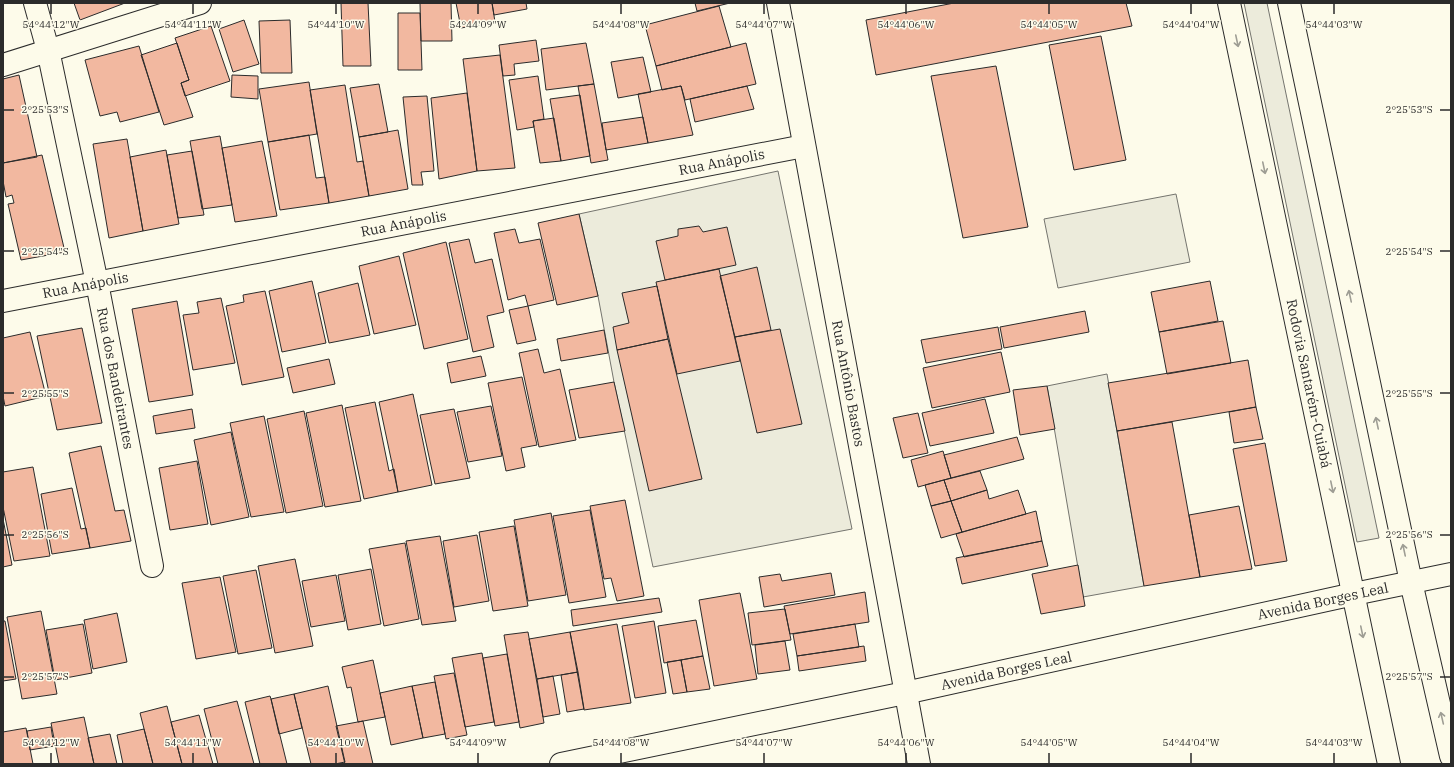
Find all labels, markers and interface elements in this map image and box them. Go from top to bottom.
text: 54°44'12"W [22,18,80,31]
text: 54°44'11"W [164,18,222,31]
text: 54°44'10"W [307,18,365,31]
text: 54°44'09"W [449,18,507,31]
text: 54°44'08"W [592,18,650,31]
text: 54°44'07"W [735,18,793,31]
text: 54°44'06"W [877,18,935,31]
text: 54°44'05"W [1020,18,1078,31]
text: 54°44'04"W [1162,18,1220,31]
text: 54°44'03"W [1305,18,1363,31]
one-way arrow [1234,34,1242,47]
text: 2°25'53"S [21,103,69,116]
text: 2°25'53"S [1385,103,1433,116]
street label: Rua Anápolis [677,145,766,179]
one-way arrow [1261,161,1269,174]
street label: Rua Anápolis [359,206,448,241]
text: 2°25'54"S [21,245,69,258]
text: 2°25'54"S [1385,245,1433,258]
street label: Rua Anápolis [41,268,130,302]
one-way arrow [1346,290,1354,303]
street label: Rodovia Santarém-Cuiabá [1282,297,1336,470]
street label: Rua dos Bandeirantes [93,306,138,451]
street label: Rua Antônio Bastos [828,319,869,448]
text: 2°25'55"S [21,387,69,400]
text: 2°25'55"S [1385,387,1433,400]
one-way arrow [1373,417,1381,430]
one-way arrow [1328,480,1336,493]
text: 2°25'56"S [21,528,69,541]
text: 2°25'56"S [1385,528,1433,541]
one-way arrow [1400,544,1408,557]
street label: Avenida Borges Leal [1256,578,1390,624]
one-way arrow [1359,625,1367,638]
street label: Avenida Borges Leal [939,648,1073,694]
text: 2°25'57"S [21,670,69,683]
text: 2°25'57"S [1385,670,1433,683]
one-way arrow [1438,712,1446,725]
text: 54°44'12"W [22,736,80,749]
text: 54°44'11"W [164,736,222,749]
text: 54°44'10"W [307,736,365,749]
text: 54°44'09"W [449,736,507,749]
text: 54°44'08"W [592,736,650,749]
text: 54°44'07"W [735,736,793,749]
text: 54°44'06"W [877,736,935,749]
text: 54°44'05"W [1020,736,1078,749]
text: 54°44'04"W [1162,736,1220,749]
text: 54°44'03"W [1305,736,1363,749]

